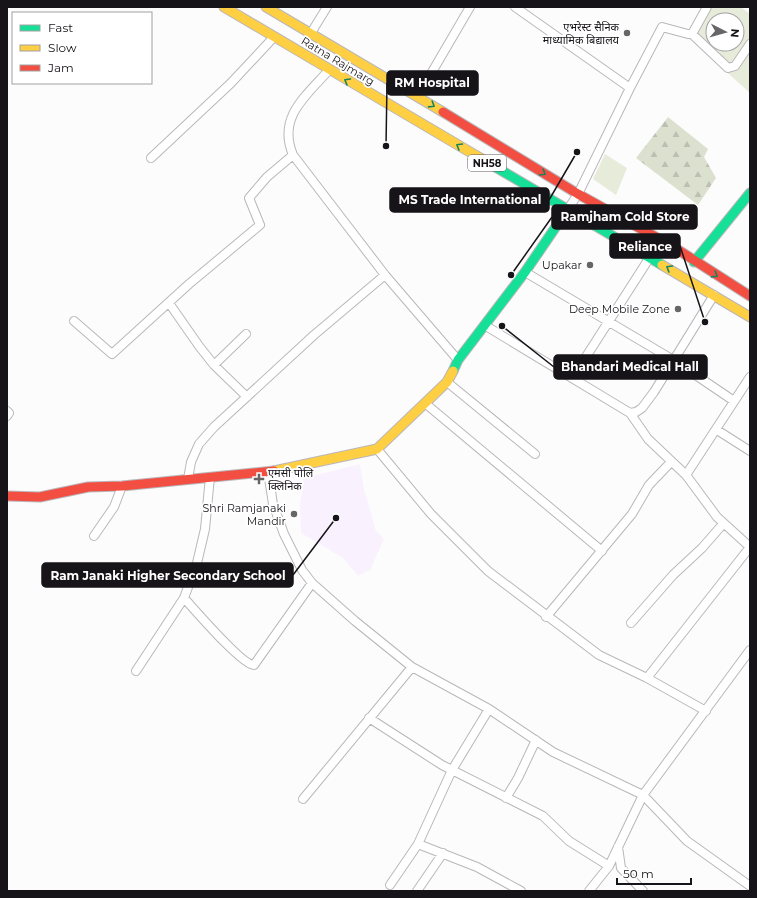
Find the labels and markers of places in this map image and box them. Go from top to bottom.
place label: एभरेस्ट सैनिक माध्यामिक बिद्यालय [543,20,620,47]
marker: एभरेस्ट सैनिक माध्यामिक बिद्यालय [622,28,632,38]
callout: RM Hospital [387,71,478,95]
callout: MS Trade International [390,188,549,212]
callout: Ramjham Cold Store [552,205,697,229]
callout: Reliance [610,234,680,258]
place label: Upakar [542,258,582,272]
marker: Upakar [585,260,595,270]
place label: Deep Mobile Zone [569,302,670,316]
marker: Deep Mobile Zone [673,304,683,314]
callout: Bhandari Medical Hall [554,355,707,379]
place label: एमसी पोलि क्लिनिक [268,466,314,493]
marker: एमसी पोलि क्लिनिक [253,473,265,485]
place label: Shri Ramjanaki Mandir [203,501,286,528]
marker: Shri Ramjanaki Mandir [289,509,299,519]
callout: Ram Janaki Higher Secondary School [42,563,293,587]

